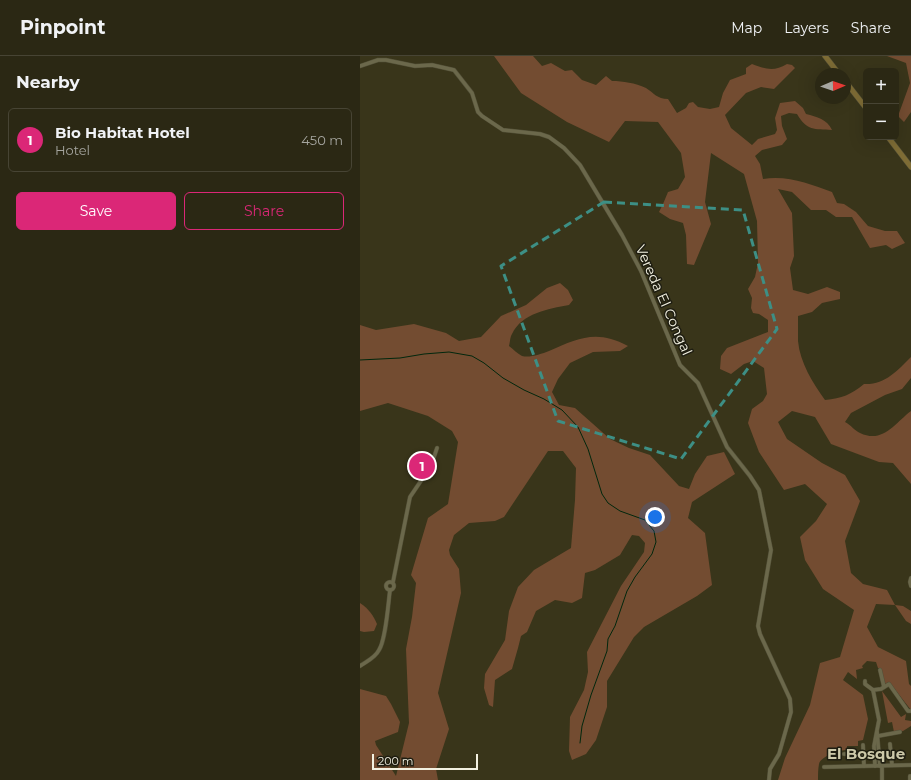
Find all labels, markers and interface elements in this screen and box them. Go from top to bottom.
text: Pinpoint [20,16,105,39]
text: Map [731,19,762,37]
text: Layers [784,19,829,37]
text: Share [851,19,891,37]
north arrow [815,68,851,104]
map controls [863,68,899,140]
button: + [863,68,899,104]
text: Nearby [16,72,80,92]
button: − [863,104,899,140]
text: Bio Habitat Hotel [55,123,190,142]
text: 1 [27,132,33,148]
text: 450 m [301,132,343,148]
text: Hotel [55,142,90,158]
button: Save [16,192,176,230]
button: Share [184,192,344,230]
street label: Vereda El Congal [632,242,696,358]
pin: 1 [409,451,435,481]
your location [645,507,665,527]
district label: El Bosque [827,744,905,763]
scale bar [372,752,478,771]
text: 200 m [378,754,413,768]

